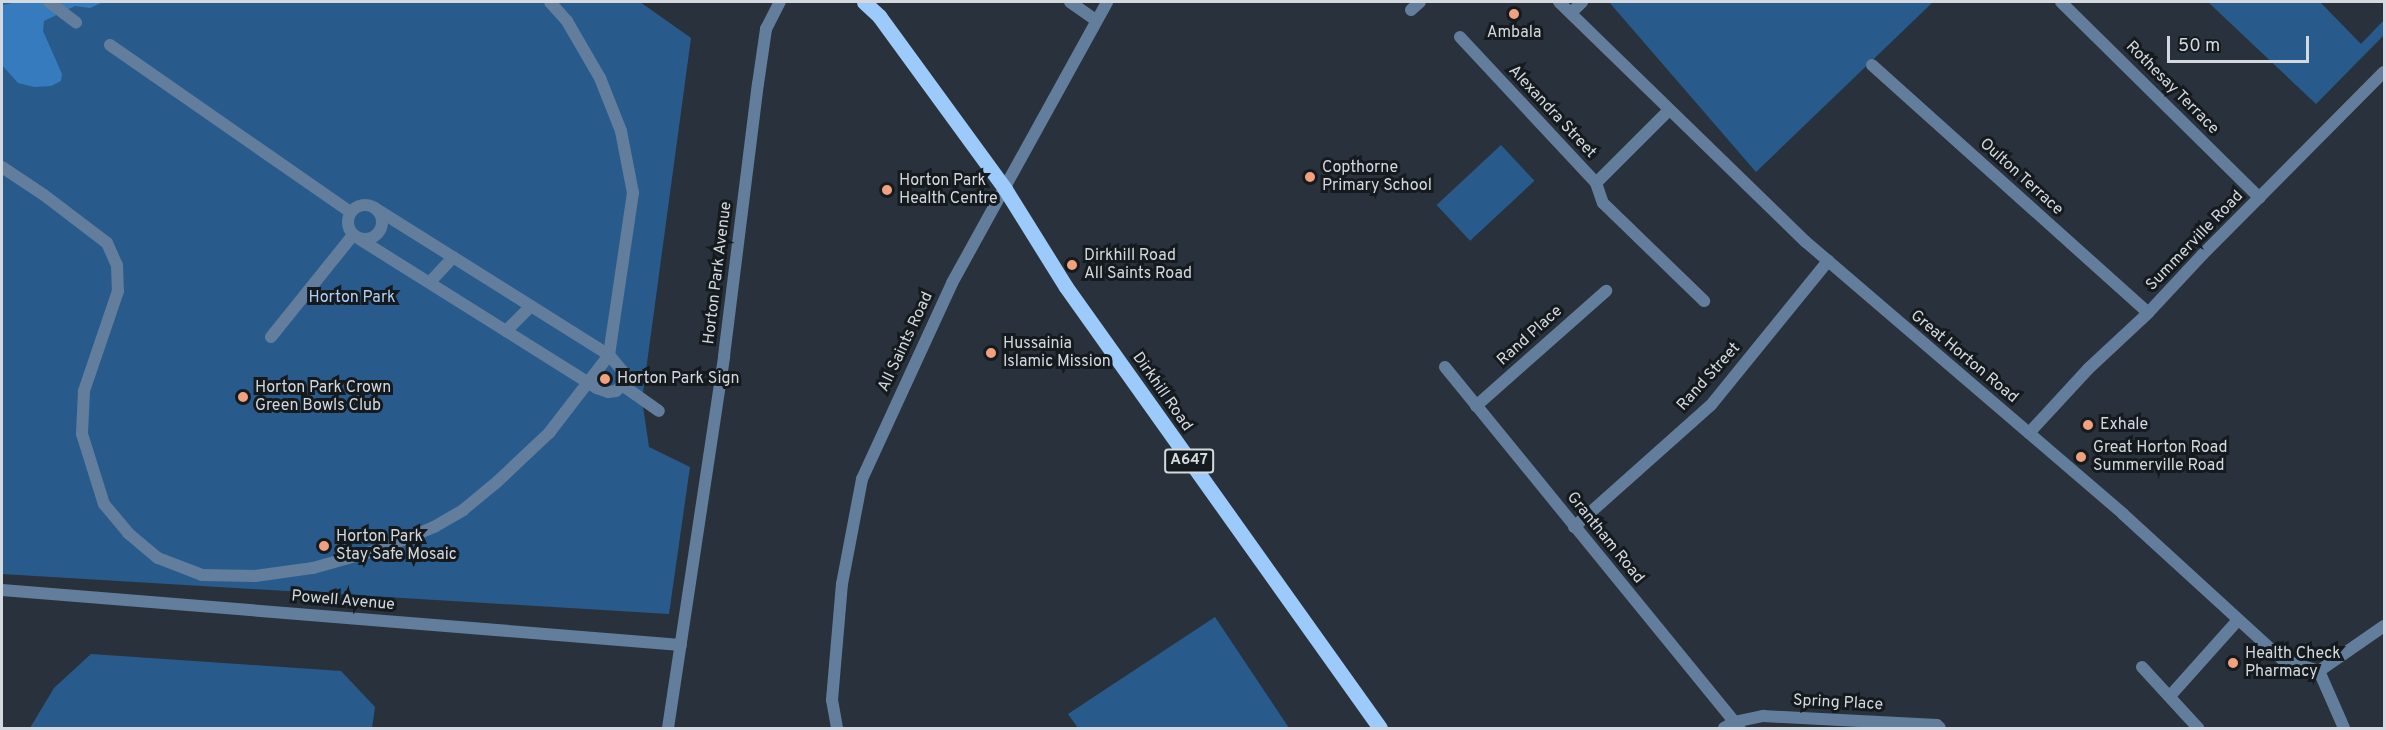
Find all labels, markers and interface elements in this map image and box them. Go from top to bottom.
marker: Ambala [1507,7,1521,21]
place label: Ambala [1487,23,1541,43]
scale bar [2170,24,2312,62]
text: 50 m [2178,35,2220,58]
street label: Rothesay Terrace [2121,37,2223,139]
street label: Alexandra Street [1504,62,1600,162]
street label: Oulton Terrace [1975,134,2067,220]
place label: Copthorne Primary School [1322,158,1432,196]
marker: Copthorne Primary School [1303,170,1317,184]
place label: Horton Park Health Centre [899,171,998,209]
marker: Horton Park Health Centre [880,183,894,197]
street label: Summerville Road [2142,187,2248,295]
street label: Horton Park Avenue [700,200,736,346]
place label: Dirkhill Road All Saints Road [1084,246,1192,284]
marker: Dirkhill Road All Saints Road [1065,258,1079,272]
park label: Horton Park [308,288,396,308]
street label: All Saints Road [874,289,938,395]
street label: Rand Place [1494,302,1566,370]
street label: Great Horton Road [1906,306,2022,408]
place label: Hussainia Islamic Mission [1003,334,1111,372]
street label: Rand Street [1673,339,1745,415]
marker: Hussainia Islamic Mission [984,346,998,360]
street label: Dirkhill Road [1128,349,1196,435]
place label: Horton Park Sign [617,369,740,389]
marker: Horton Park Sign [598,372,612,386]
place label: Horton Park Crown Green Bowls Club [255,378,391,416]
marker: Horton Park Crown Green Bowls Club [236,390,250,404]
place label: Exhale [2100,415,2148,435]
marker: Exhale [2081,418,2095,432]
place label: Great Horton Road Summerville Road [2093,438,2227,476]
road number: A647 [1164,449,1214,473]
marker: Great Horton Road Summerville Road [2074,450,2088,464]
street label: Grantham Road [1562,488,1648,588]
place label: Horton Park Stay Safe Mosaic [336,527,457,565]
marker: Horton Park Stay Safe Mosaic [317,539,331,553]
street label: Powell Avenue [290,587,396,615]
place label: Health Check Pharmacy [2245,644,2341,682]
marker: Health Check Pharmacy [2226,656,2240,670]
street label: Spring Place [1792,691,1884,715]

